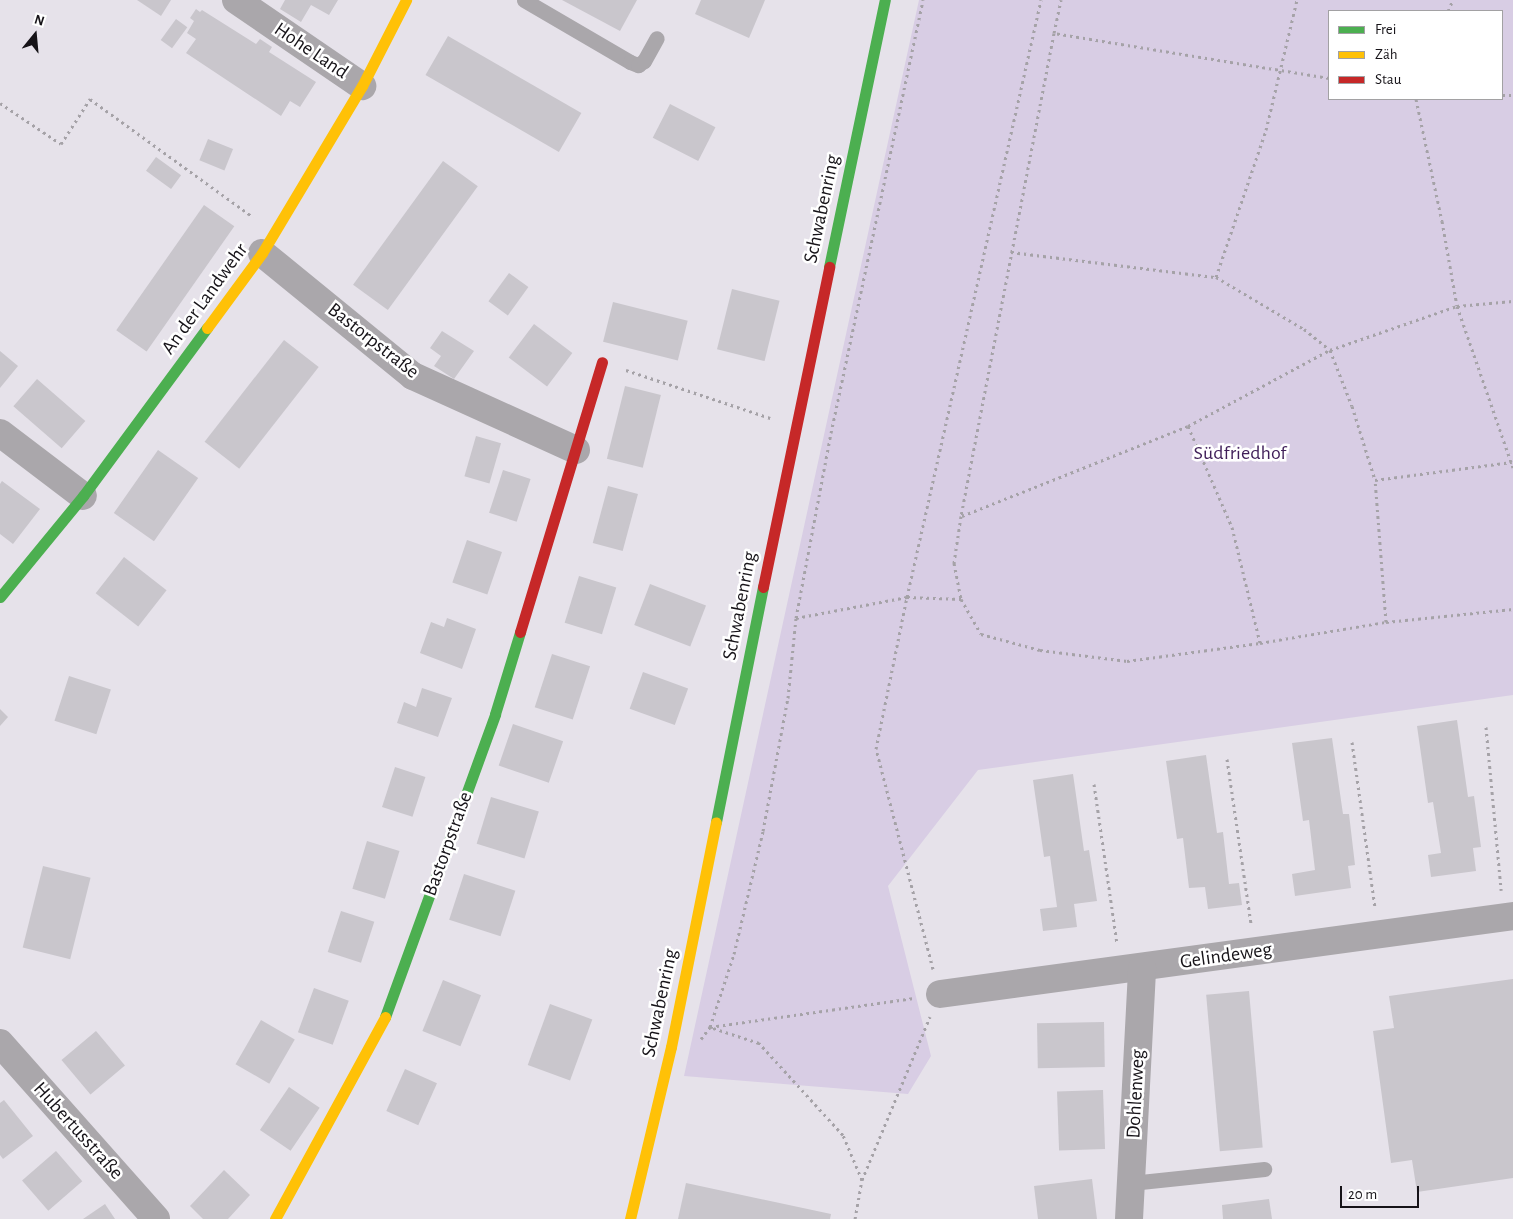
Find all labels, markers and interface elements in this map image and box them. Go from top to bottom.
north arrow [10,10,60,60]
legend [1328,10,1503,100]
text: N [33,13,46,29]
street label: Hohe Land [269,18,353,84]
text: Frei [1375,22,1396,37]
text: Zäh [1375,47,1398,62]
text: Stau [1375,72,1401,87]
street label: Schwabenring [799,153,845,265]
street label: An der Landwehr [157,239,253,359]
street label: Bastorpstraße [323,298,423,384]
park label: Südfriedhof [1194,441,1286,465]
street label: Schwabenring [718,550,762,662]
street label: Bastorpstraße [418,789,478,899]
street label: Gelindeweg [1179,938,1273,974]
street label: Schwabenring [637,947,683,1059]
street label: Dohlenweg [1122,1049,1150,1139]
street label: Hubertusstraße [28,1077,128,1185]
scale bar [1343,1176,1422,1208]
text: 20 m [1348,1187,1377,1202]

